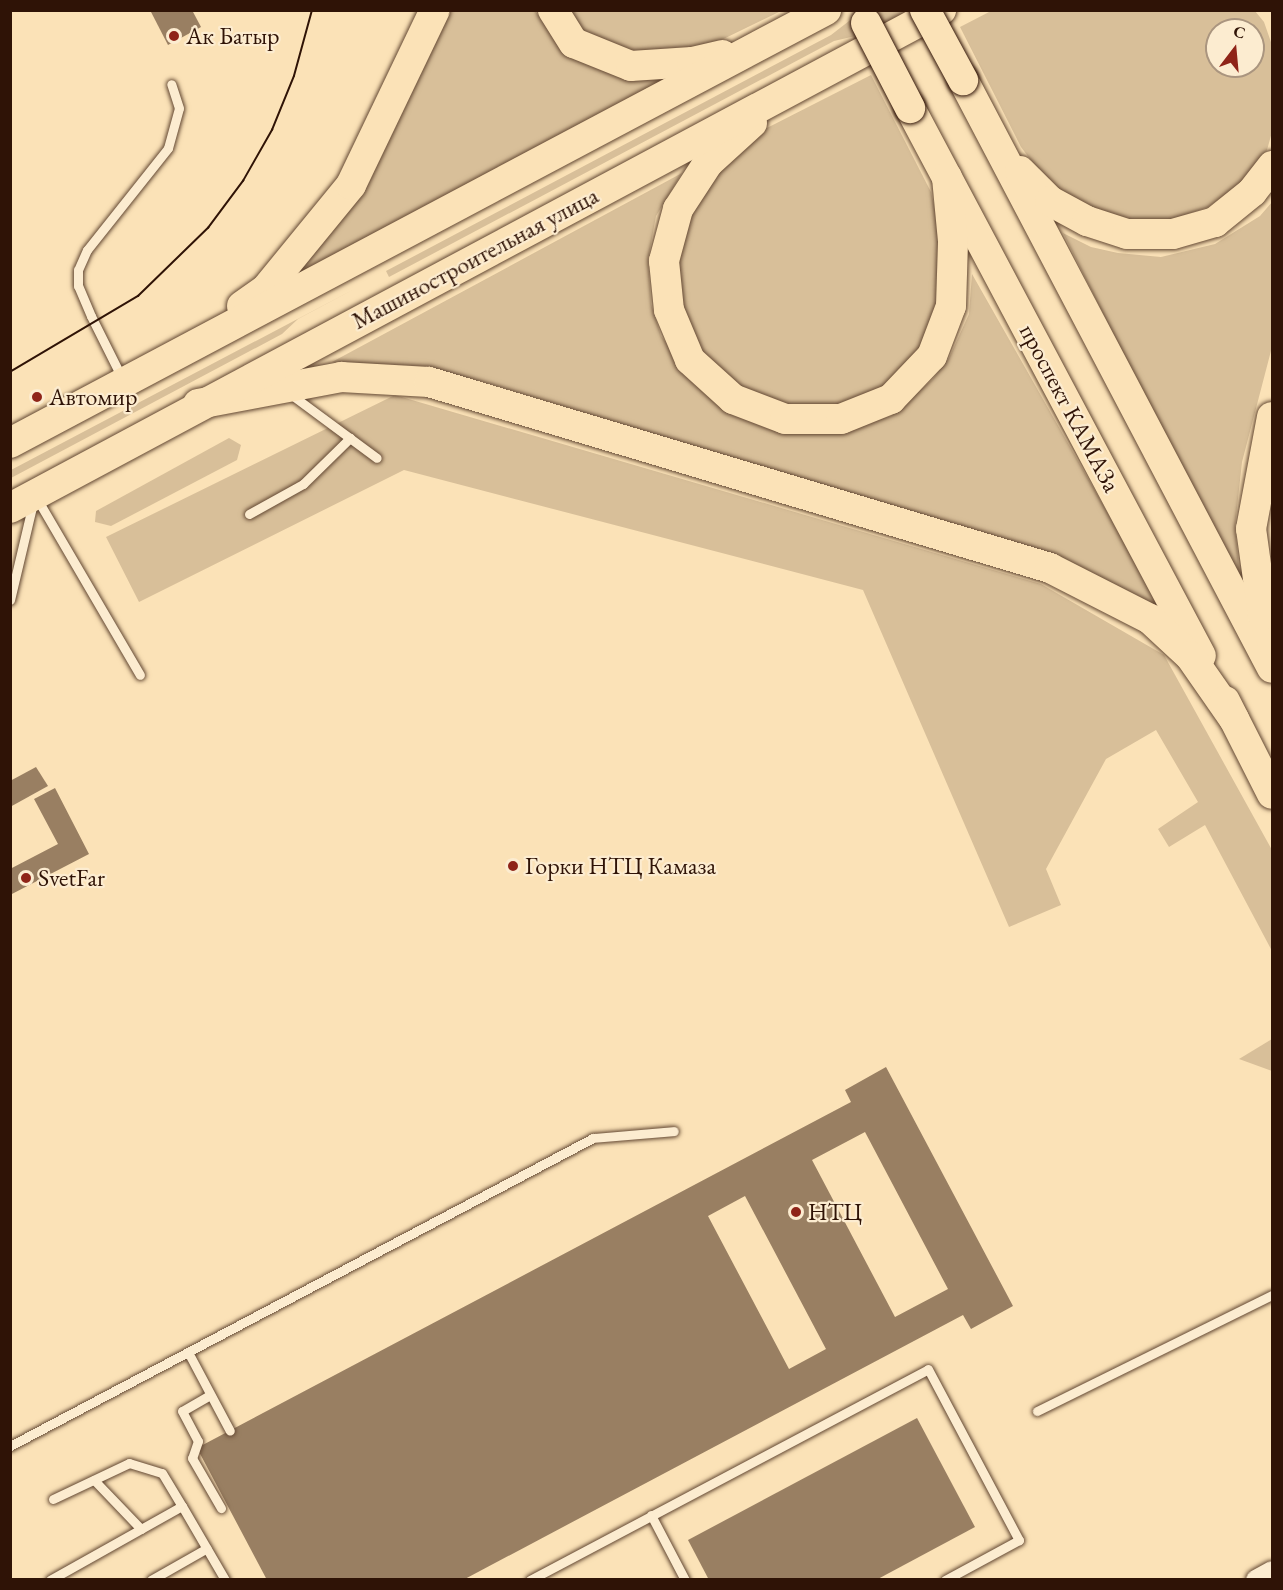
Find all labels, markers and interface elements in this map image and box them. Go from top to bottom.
north arrow [1205,18,1265,78]
text: С [1231,20,1248,44]
place label: Ак Батыр [186,22,280,50]
marker: Ак Батыр [167,29,181,43]
street label: Машиностроительная улица [347,181,603,335]
street label: проспект КАМАЗа [1014,319,1126,497]
place label: Автомир [49,383,137,411]
marker: Автомир [30,390,44,404]
place label: Горки НТЦ Камаза [525,852,716,880]
marker: Горки НТЦ Камаза [506,859,520,873]
place label: SvetFar [38,864,105,892]
marker: SvetFar [19,871,33,885]
place label: НТЦ [808,1198,862,1226]
marker: НТЦ [789,1205,803,1219]

